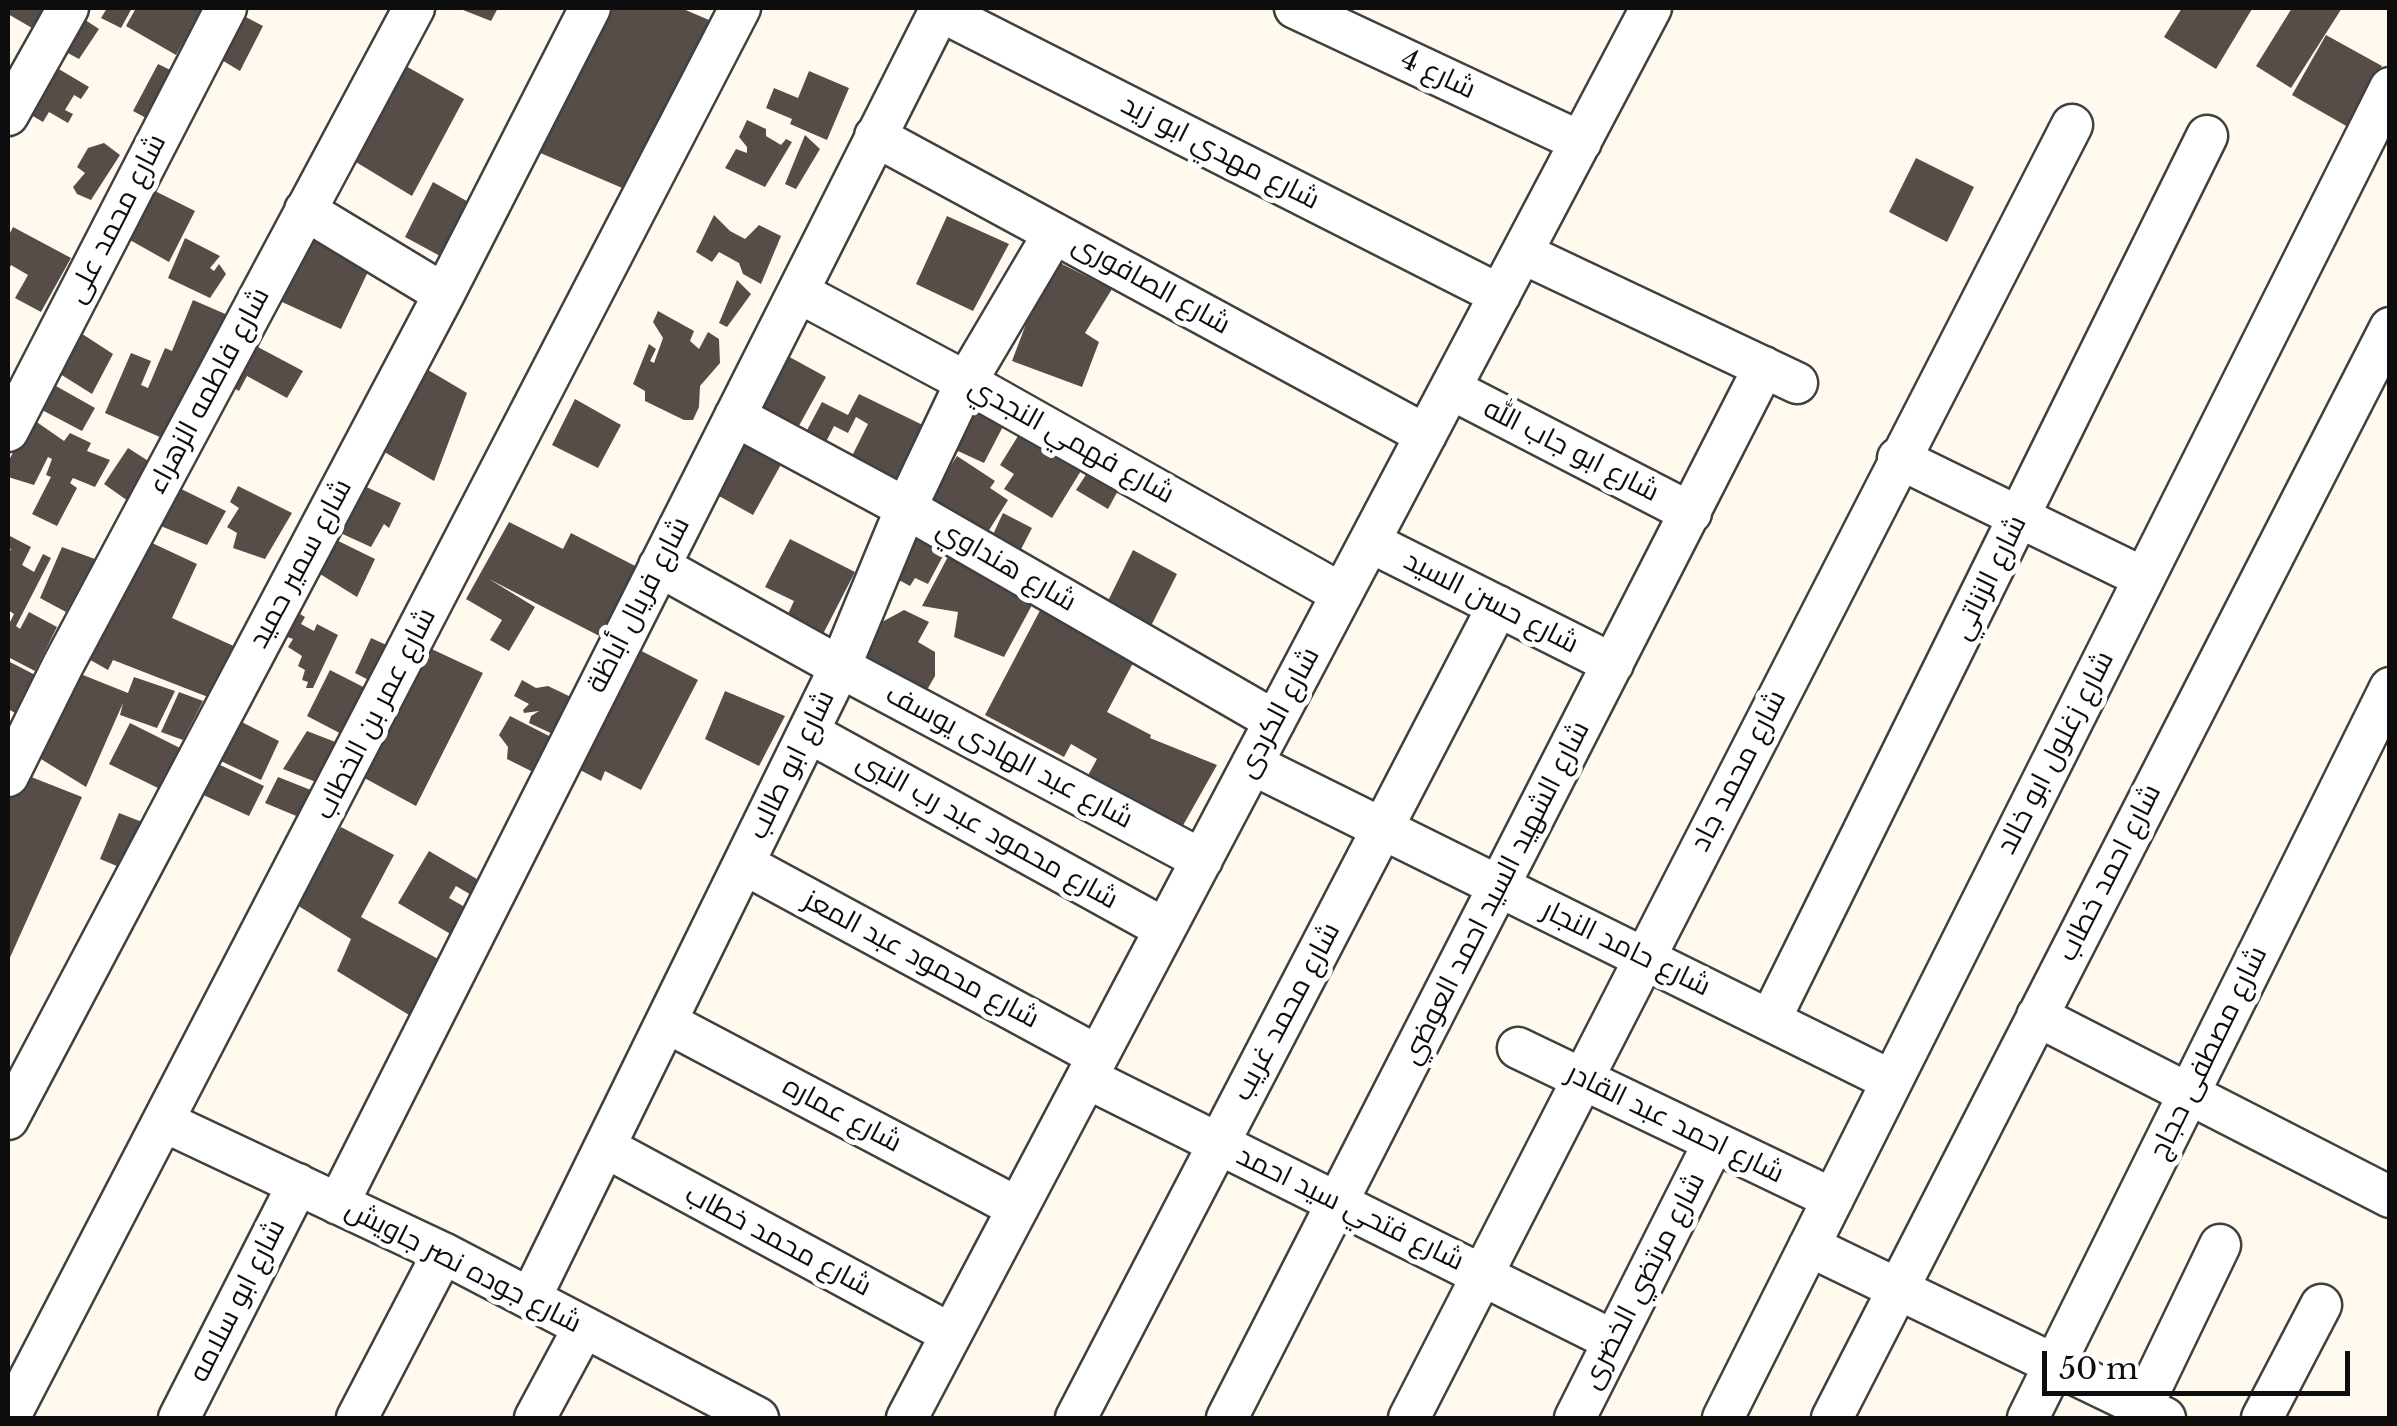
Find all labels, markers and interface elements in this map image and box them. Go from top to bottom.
street label: شارع 4 [1395,43,1481,107]
street label: شارع مهدي ابو زيد [1115,89,1325,217]
street label: شارع محمد على [60,129,174,309]
street label: شارع الصافورى [1066,228,1236,342]
street label: شارع فاطمه الزهراء [141,282,277,500]
street label: شارع فهمي النجدي [962,371,1180,511]
street label: شارع ابو جاب الله [1478,392,1664,510]
street label: شارع سمير حميد [242,474,360,654]
street label: شارع الزناتي [1946,510,2034,646]
street label: شارع فريال أباظة [580,512,698,698]
street label: شارع هنداوي [930,513,1082,619]
street label: شارع حسن السيد [1398,545,1584,661]
street label: شارع عمر بن الخطاب [308,603,444,825]
street label: شارع الكردى [1231,642,1327,784]
street label: شارع زغلول ابو خالد [1990,646,2122,860]
street label: شارع عبد الهادى يوسف [880,678,1138,836]
street label: شارع ابو طالب [742,685,842,845]
street label: شارع محمد جاد [1684,685,1794,857]
street label: شارع الشهيد السيد احمد العوضي [1395,716,1597,1070]
street label: شارع محمود عبد رب النبى [850,745,1124,917]
street label: شارع احمد خطاب [2051,779,2169,967]
street label: شارع محمود عبد المعز [797,884,1045,1036]
street label: شارع حامد النجار [1536,894,1716,1004]
street label: شارع محمد غريب [1226,917,1348,1107]
street label: شارع مصطفى حجاج [2143,941,2275,1165]
street label: شارع احمد عبد القادر [1561,1057,1789,1191]
street label: شارع عماره [777,1070,907,1160]
street label: شارع فتحي سيد احمد [1231,1139,1469,1279]
street label: شارع مرتضي الخضرى [1575,1167,1713,1395]
street label: شارع محمد خطاب [679,1178,877,1304]
street label: شارع جوده نصر جاويش [339,1193,587,1341]
street label: شارع ابو سلامه [183,1214,293,1388]
scale bar [2047,1331,2354,1393]
text: 50 m [2059,1350,2138,1387]

